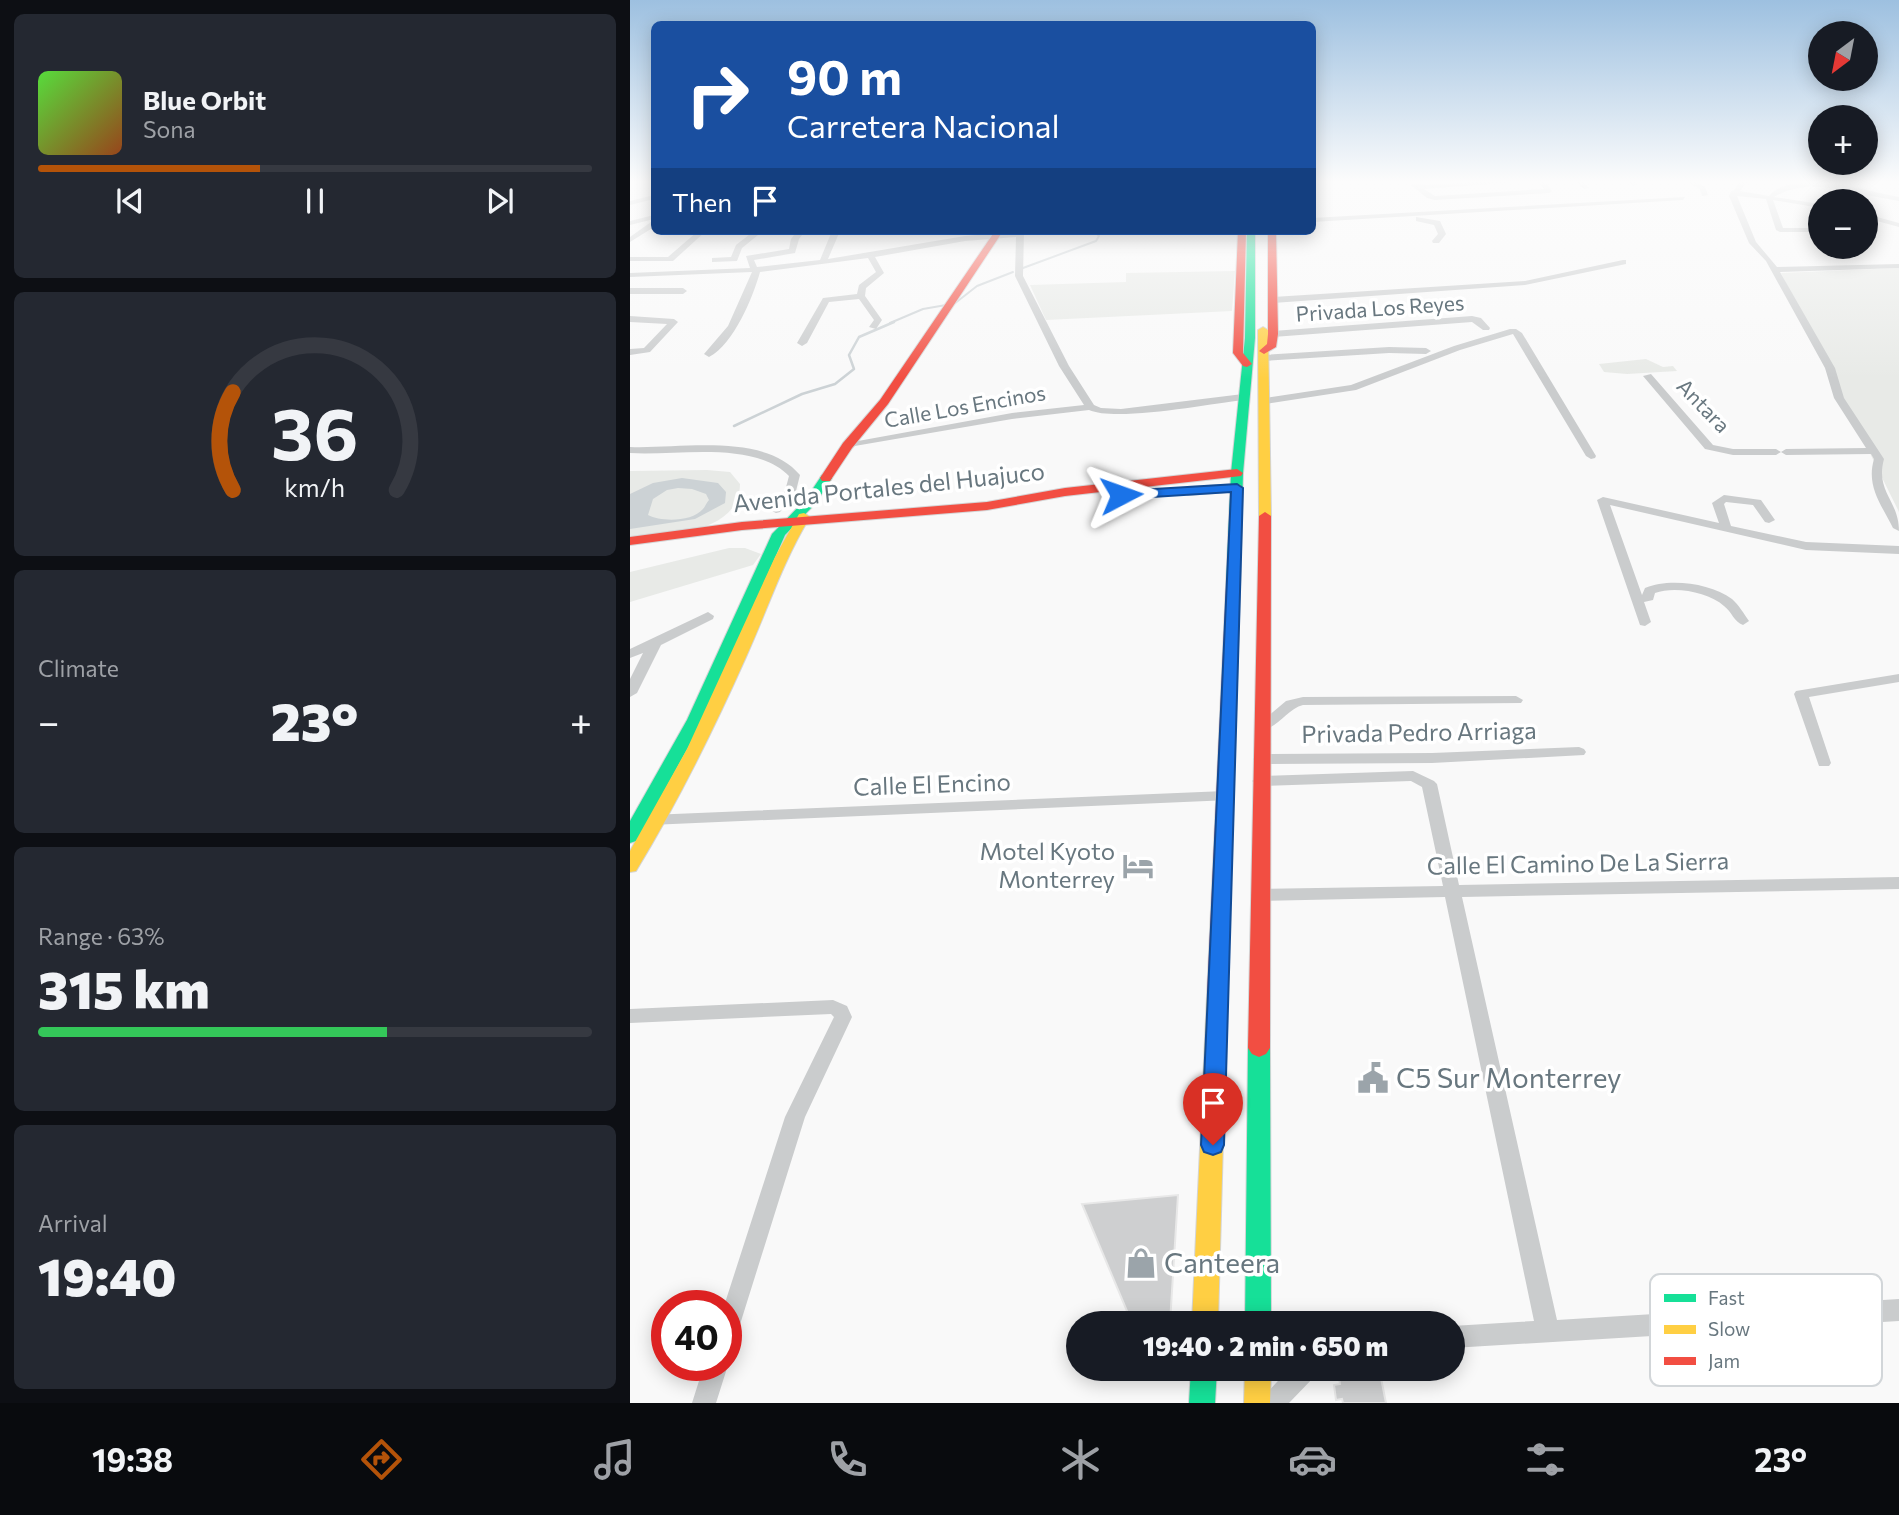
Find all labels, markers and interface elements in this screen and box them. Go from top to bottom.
north arrow [1808,21,1878,91]
map controls [1808,21,1878,259]
text: 90 m [787,45,902,105]
icon: right [672,49,763,140]
text: Blue Orbit [143,84,266,115]
text: Carretera Nacional [787,105,1060,145]
button: + [1808,105,1878,175]
text: Sona [143,115,195,143]
icon: previous [111,182,149,220]
icon: pause [296,182,334,220]
icon: next [481,182,519,220]
icon: arrive [746,182,784,220]
text: Then [672,186,732,217]
button: − [1808,189,1878,259]
street label: Privada Los Reyes [1295,289,1465,326]
street label: Antara [1672,373,1736,437]
street label: Calle Los Encinos [882,379,1047,432]
text: 36 [271,386,359,475]
street label: Avenida Portales del Huajuco [732,456,1046,517]
position arrow [1084,458,1158,532]
text: km/h [285,471,345,501]
text: Climate [38,654,119,682]
text: 23° [271,688,358,752]
text: − [38,697,60,744]
text: + [570,697,592,744]
street label: Privada Pedro Arriaga [1301,715,1537,748]
street label: Calle El Encino [853,766,1011,801]
place label: Motel Kyoto Monterrey [979,836,1115,893]
street label: Calle El Camino De La Sierra [1427,845,1729,880]
hotel icon: Motel Kyoto Monterrey [1121,849,1155,883]
text: Range · 63% [38,922,164,950]
text: 315 km [38,956,210,1020]
place label: C5 Sur Monterrey [1396,1060,1622,1094]
public building icon: C5 Sur Monterrey [1356,1061,1390,1095]
pin [1183,1073,1243,1145]
icon: arrive [1194,1084,1232,1122]
text: Arrival [38,1209,108,1237]
text: 19:40 [38,1243,176,1307]
place label: Canteera [1164,1245,1280,1279]
shop icon: Canteera [1124,1246,1158,1280]
legend [1650,1274,1882,1386]
text: Fast [1708,1286,1745,1309]
speed limit sign: 40 [651,1290,742,1381]
text: Slow [1708,1317,1750,1340]
text: 19:40 · 2 min · 650 m [1143,1330,1388,1361]
text: Jam [1708,1349,1740,1372]
icon: directions [357,1435,406,1484]
icon: music [590,1435,639,1484]
icon: phone [823,1435,872,1484]
icon: climate [1056,1435,1105,1484]
icon: car [1288,1435,1337,1484]
icon: filters [1521,1435,1570,1484]
text: 19:38 [92,1439,173,1479]
text: 23° [1754,1439,1807,1479]

